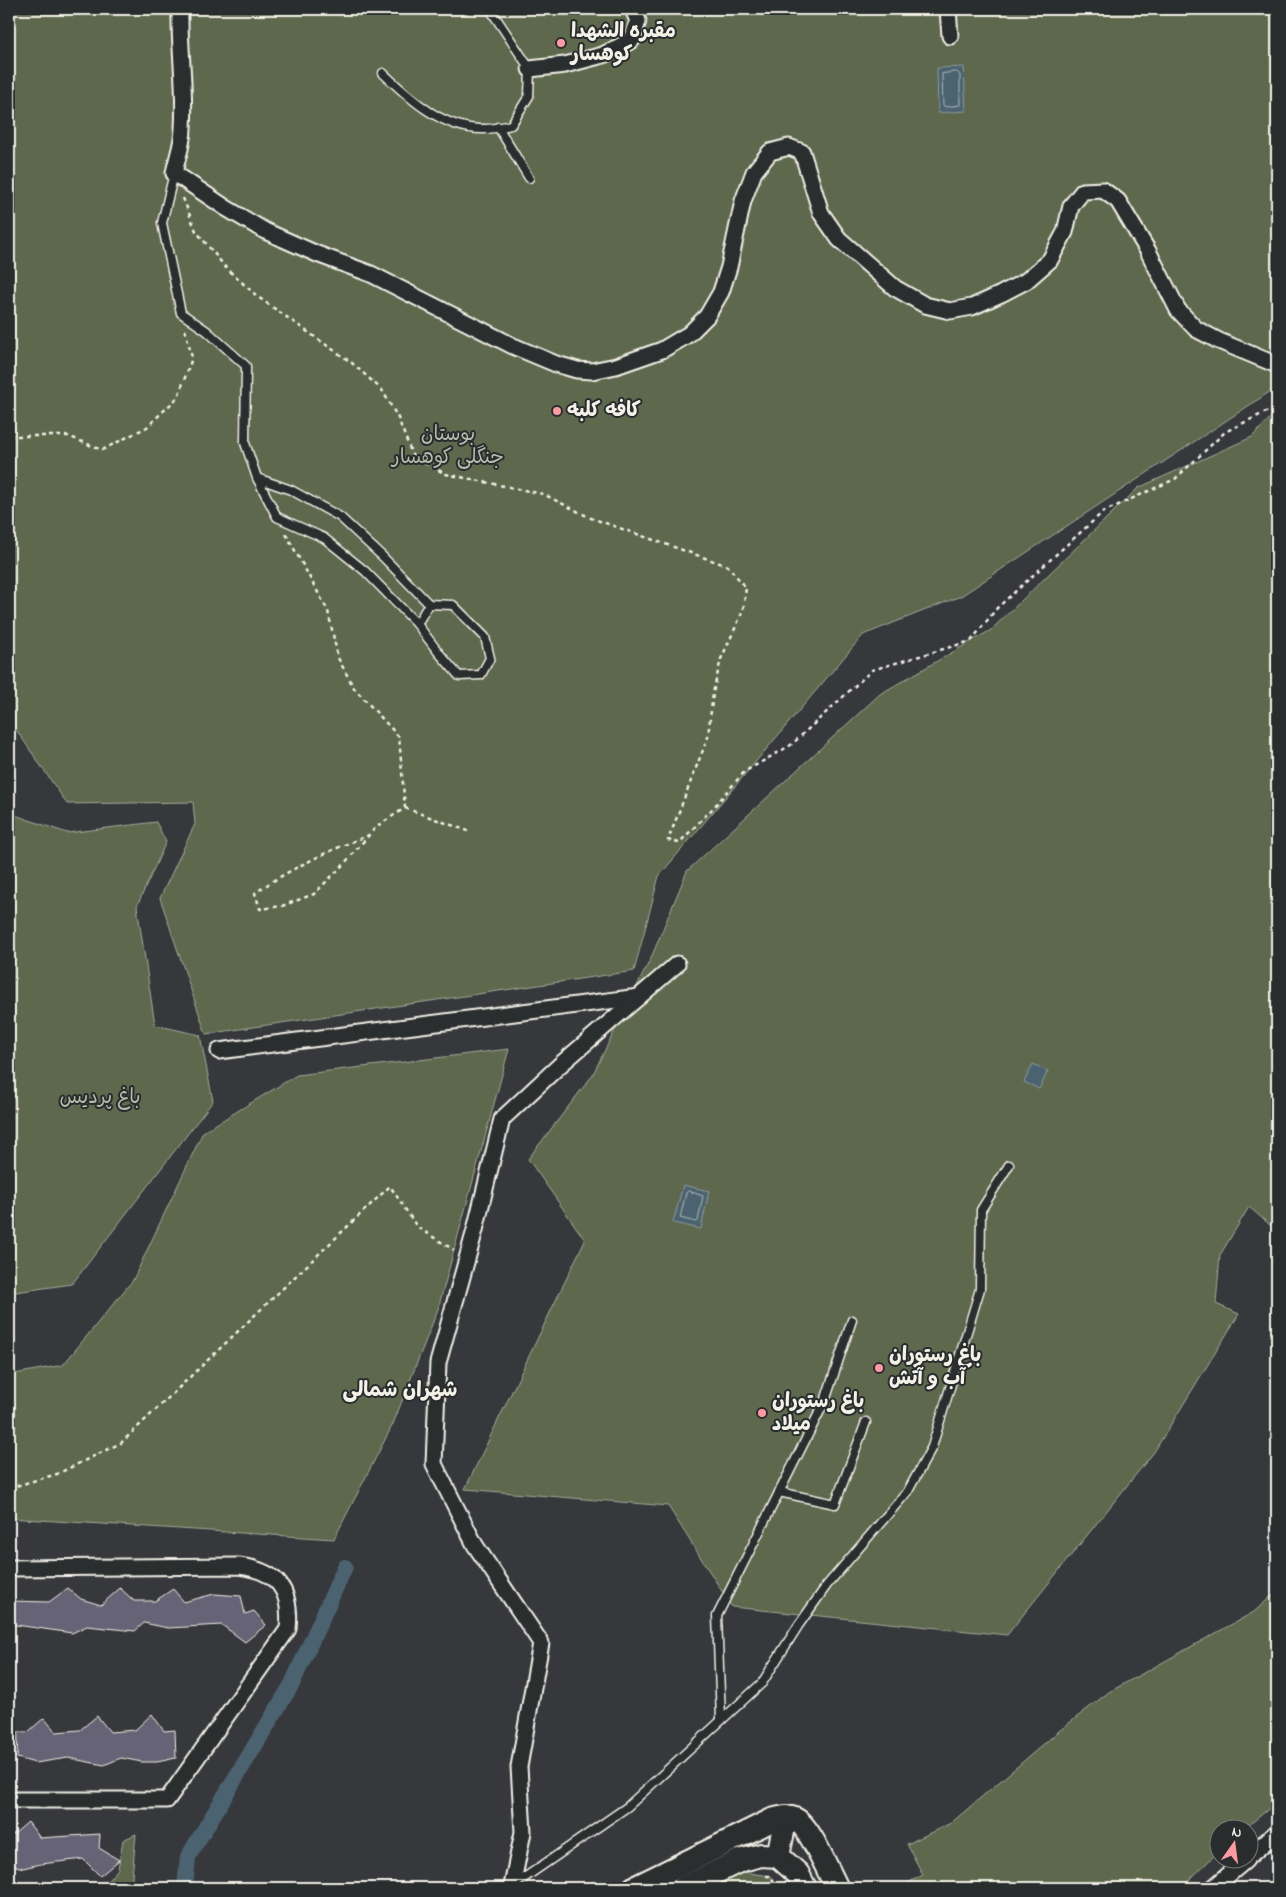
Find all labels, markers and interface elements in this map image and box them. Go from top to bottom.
place label: مقبره الشهدا کوهسار [569,18,676,70]
marker: مقبره الشهدا کوهسار [555,37,567,49]
place label: کافه کلبه [567,397,641,426]
marker: کافه کلبه [551,405,563,417]
park label: بوستان جنگلی کوهسار [390,421,504,473]
park label: باغ پردیس [60,1084,140,1113]
place label: باغ رستوران آب و آتش [889,1342,981,1394]
marker: باغ رستوران آب و آتش [873,1362,885,1374]
district label: شهران شمالی [343,1376,457,1406]
place label: باغ رستوران میلاد [772,1388,864,1440]
marker: باغ رستوران میلاد [756,1407,768,1419]
north arrow [1208,1820,1258,1870]
text: N [1230,1822,1244,1844]

